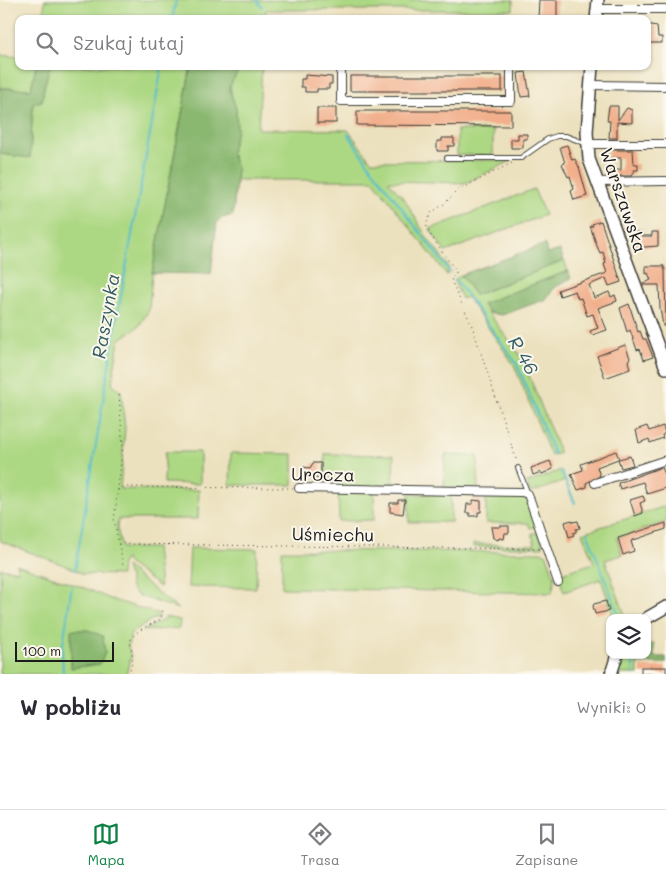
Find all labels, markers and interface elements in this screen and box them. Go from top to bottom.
search box [15,15,651,70]
icon: search [33,29,61,57]
text: Szukaj tutaj [73,30,184,55]
street label: Warszawska [595,144,653,256]
water label: Raszynka [85,271,125,361]
water label: R 46 [503,331,545,379]
street label: Urocza [291,461,355,487]
street label: Uśmiechu [292,521,374,547]
map controls [606,614,651,659]
button: layers [606,614,651,659]
scale bar [15,639,114,662]
text: 100 m [22,641,61,660]
text: W pobliżu [20,693,121,720]
text: Wyniki: 0 [576,696,646,717]
tab: Mapa [88,820,125,869]
tab: Trasa [301,820,340,869]
tab: Zapisane [515,820,578,869]

